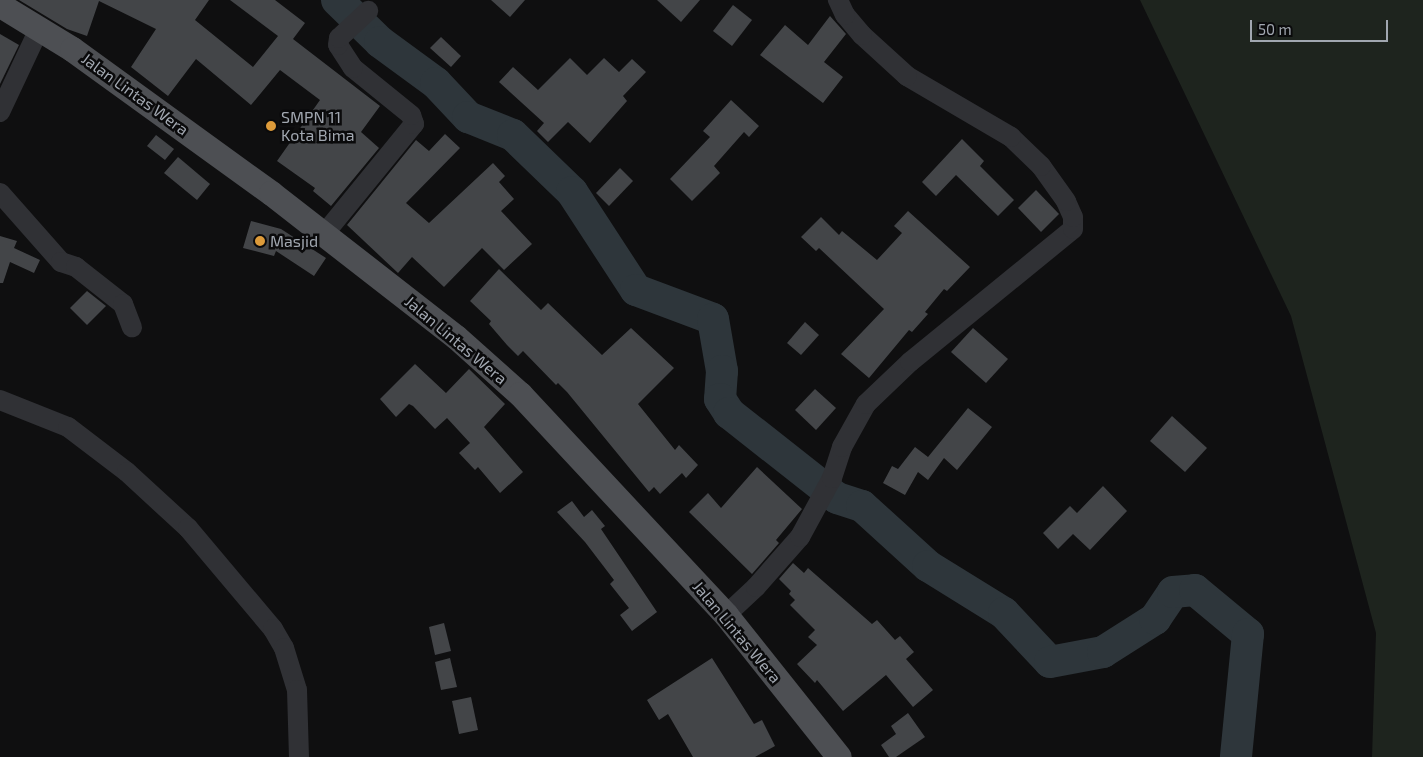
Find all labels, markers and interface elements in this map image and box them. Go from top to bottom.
scale bar [1253,10,1390,42]
text: 50 m [1258,20,1292,38]
street label: Jalan Lintas Wera [78,49,192,139]
place label: SMPN 11 Kota Bima [281,107,354,145]
marker: SMPN 11 Kota Bima [265,120,277,132]
place label: Masjid [270,231,318,251]
marker: Masjid [254,235,266,247]
street label: Jalan Lintas Wera [401,292,511,388]
street label: Jalan Lintas Wera [689,577,785,687]

